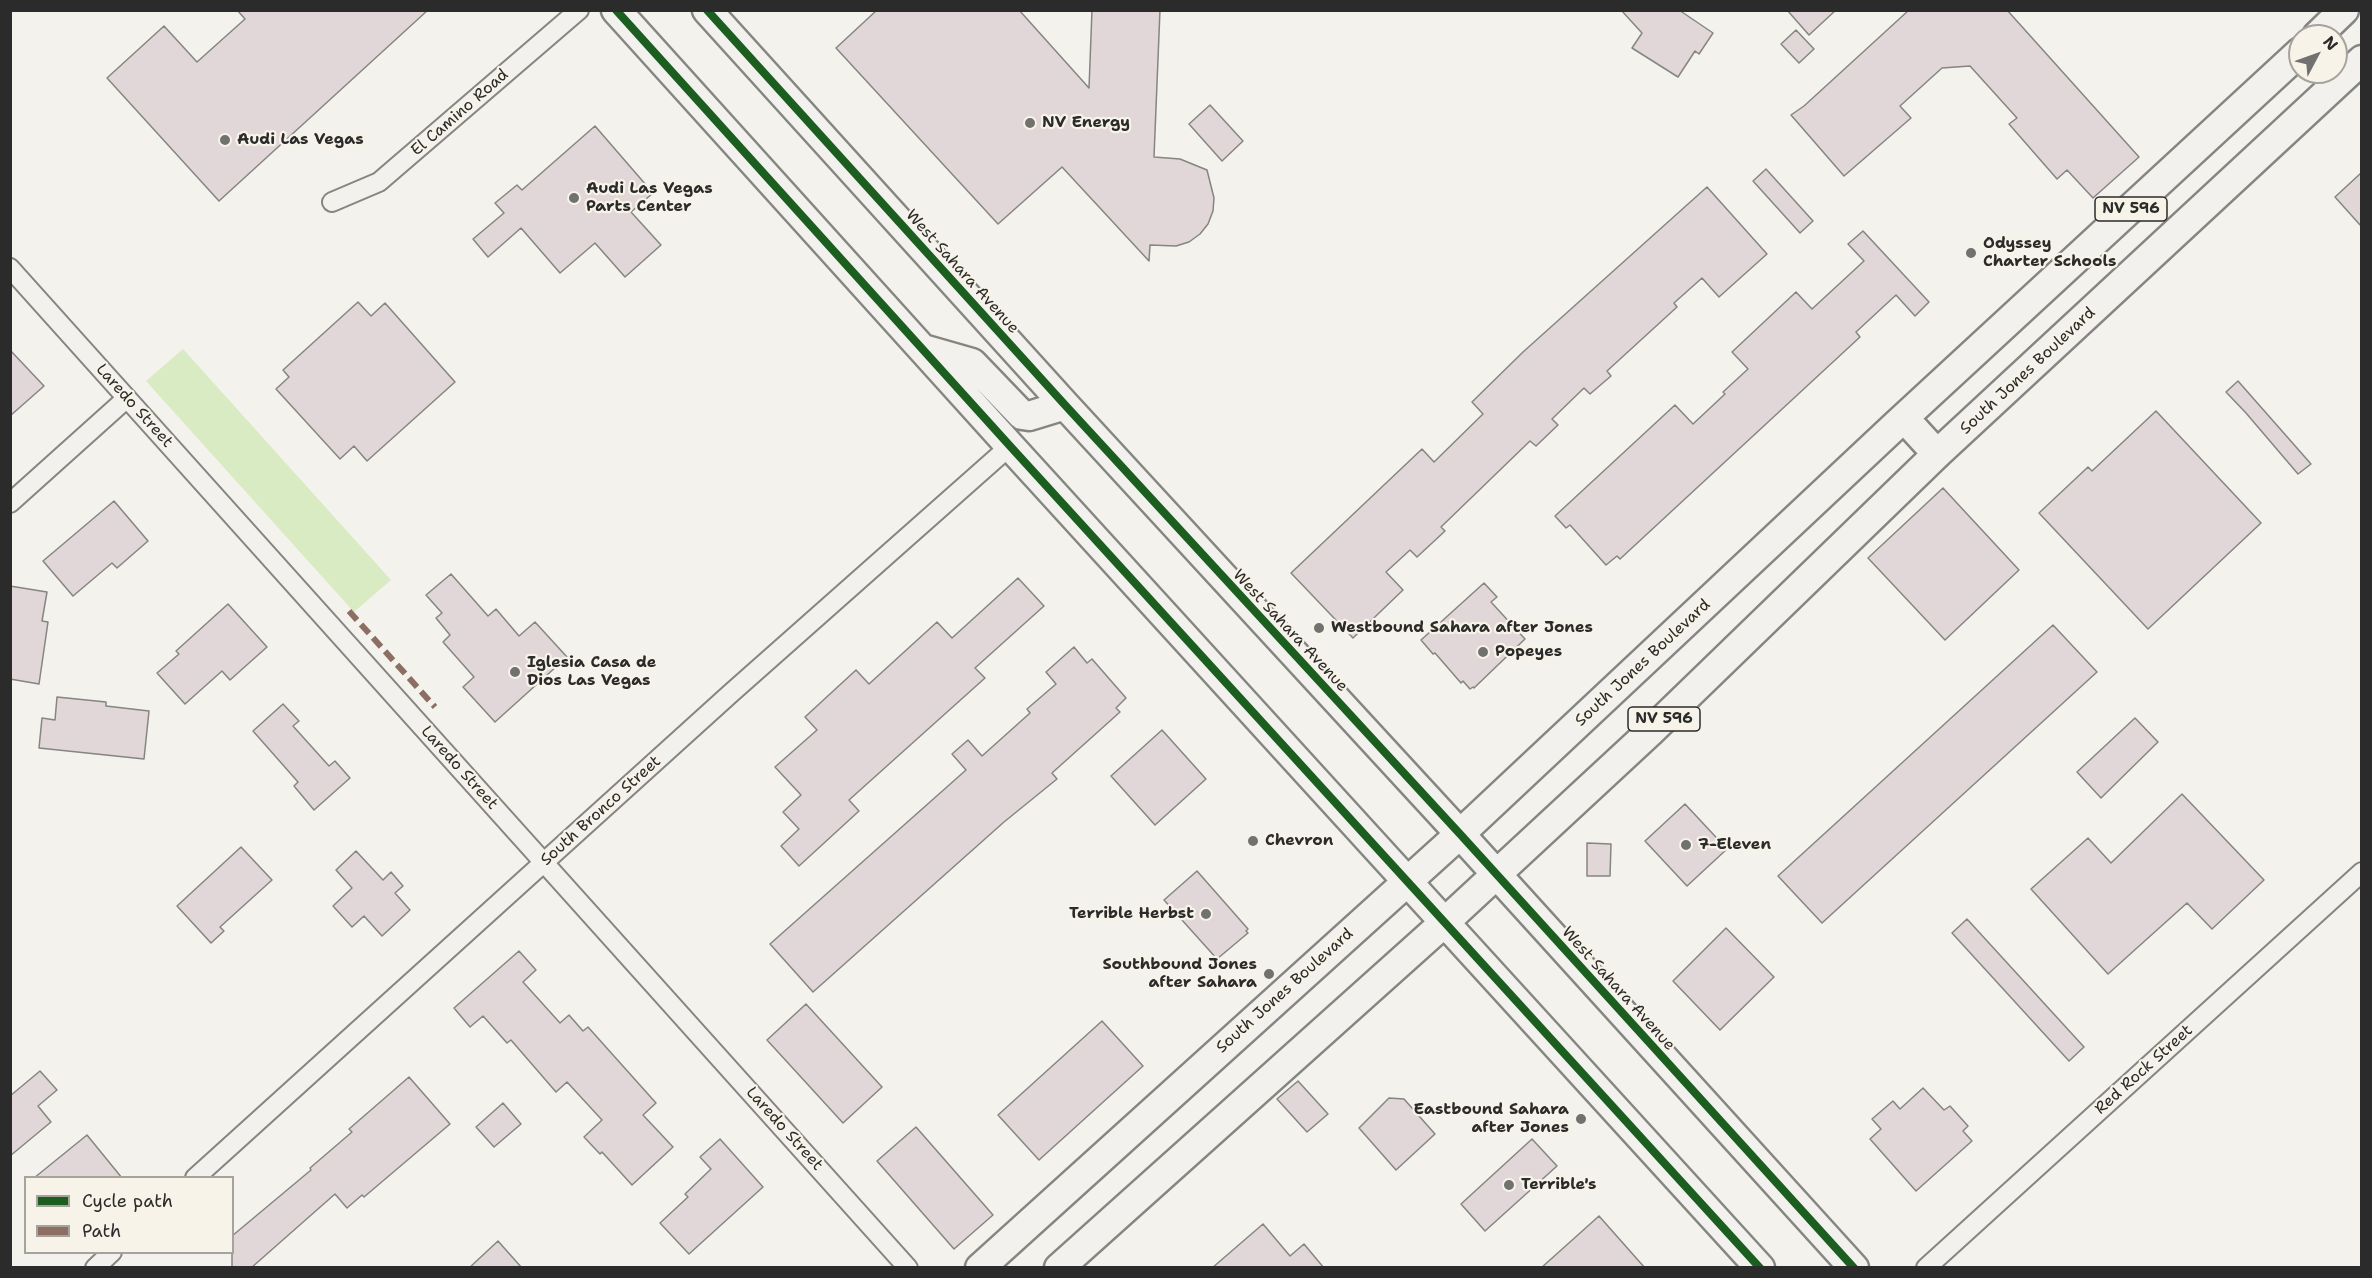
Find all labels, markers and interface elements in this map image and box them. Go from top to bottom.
north arrow [2288,24,2348,84]
text: N [2318,31,2343,55]
street label: El Camino Road [407,66,513,160]
place label: NV Energy [1042,113,1130,133]
marker: NV Energy [1023,116,1037,130]
place label: Audi Las Vegas [237,130,364,150]
marker: Audi Las Vegas [218,133,232,147]
place label: Audi Las Vegas Parts Center [586,179,713,217]
marker: Audi Las Vegas Parts Center [567,191,581,205]
road number: NV 596 [2095,197,2167,221]
street label: West Sahara Avenue [901,206,1023,338]
place label: Odyssey Charter Schools [1983,234,2116,272]
marker: Odyssey Charter Schools [1964,246,1978,260]
street label: South Jones Boulevard [1956,303,2100,439]
street label: Laredo Street [91,360,177,452]
street label: West Sahara Avenue [1228,566,1352,696]
street label: South Jones Boulevard [1571,595,1715,731]
place label: Westbound Sahara after Jones [1331,618,1593,638]
marker: Westbound Sahara after Jones [1312,621,1326,635]
place label: Popeyes [1495,642,1562,662]
marker: Popeyes [1476,645,1490,659]
place label: Iglesia Casa de Dios Las Vegas [527,653,656,691]
marker: Iglesia Casa de Dios Las Vegas [508,665,522,679]
road number: NV 596 [1628,707,1700,731]
street label: Laredo Street [416,722,502,814]
street label: South Bronco Street [537,752,665,870]
place label: Chevron [1265,831,1333,851]
marker: Chevron [1246,834,1260,848]
place label: 7-Eleven [1698,835,1771,855]
marker: 7-Eleven [1679,838,1693,852]
place label: Terrible Herbst [1069,904,1194,924]
marker: Terrible Herbst [1199,907,1213,921]
street label: West Sahara Avenue [1557,923,1679,1055]
street label: South Jones Boulevard [1213,924,1357,1058]
place label: Southbound Jones after Sahara [1102,955,1257,993]
marker: Southbound Jones after Sahara [1262,967,1276,981]
street label: Red Rock Street [2091,1021,2197,1119]
street label: Laredo Street [741,1083,827,1175]
place label: Eastbound Sahara after Jones [1414,1100,1569,1138]
marker: Eastbound Sahara after Jones [1574,1112,1588,1126]
place label: Terrible's [1521,1175,1596,1195]
legend [24,1176,234,1254]
marker: Terrible's [1502,1178,1516,1192]
text: Cycle path [82,1189,173,1213]
text: Path [82,1219,121,1243]

